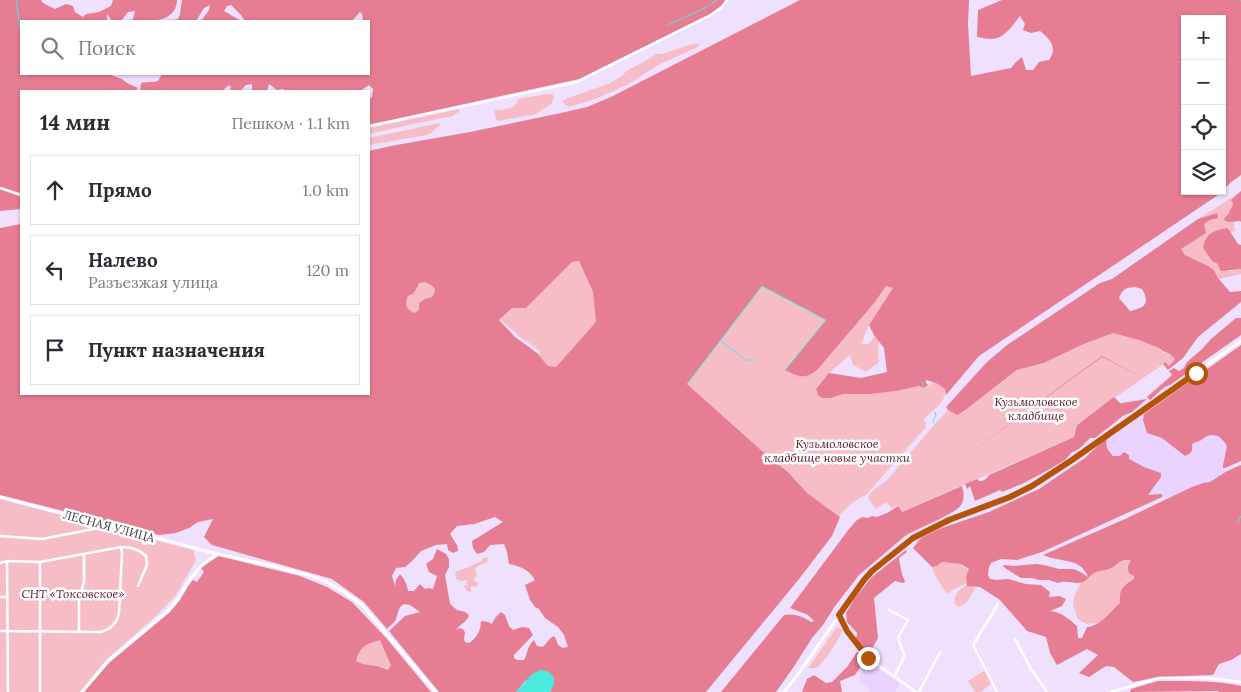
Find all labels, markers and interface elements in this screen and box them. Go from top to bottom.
map controls [1181,15,1226,195]
button: + [1181,15,1226,60]
search box [20,20,370,75]
icon: search [38,34,66,62]
text: Поиск [78,36,135,60]
button: − [1181,60,1226,105]
button: locate [1181,105,1226,150]
text: 14 мин [40,109,110,136]
text: Пешком · 1.1 km [231,113,350,133]
button: layers [1181,150,1226,195]
icon: ahead [41,176,69,204]
text: Прямо [88,178,152,202]
text: 1.0 km [302,180,349,200]
text: Налево [88,248,158,272]
icon: left [41,256,69,284]
text: 120 m [306,260,349,280]
text: Разъезжая улица [88,272,218,292]
icon: arrive [41,336,69,364]
text: Пункт назначения [88,338,265,362]
route start [1185,362,1208,385]
park label: Кузьмоловское кладбище [994,394,1078,423]
park label: Кузьмоловское кладбище новые участки [764,436,911,465]
street label: ЛЕСНАЯ УЛИЦА [62,507,157,546]
park label: СНТ «Токсовское» [22,586,125,601]
route end [857,647,880,670]

